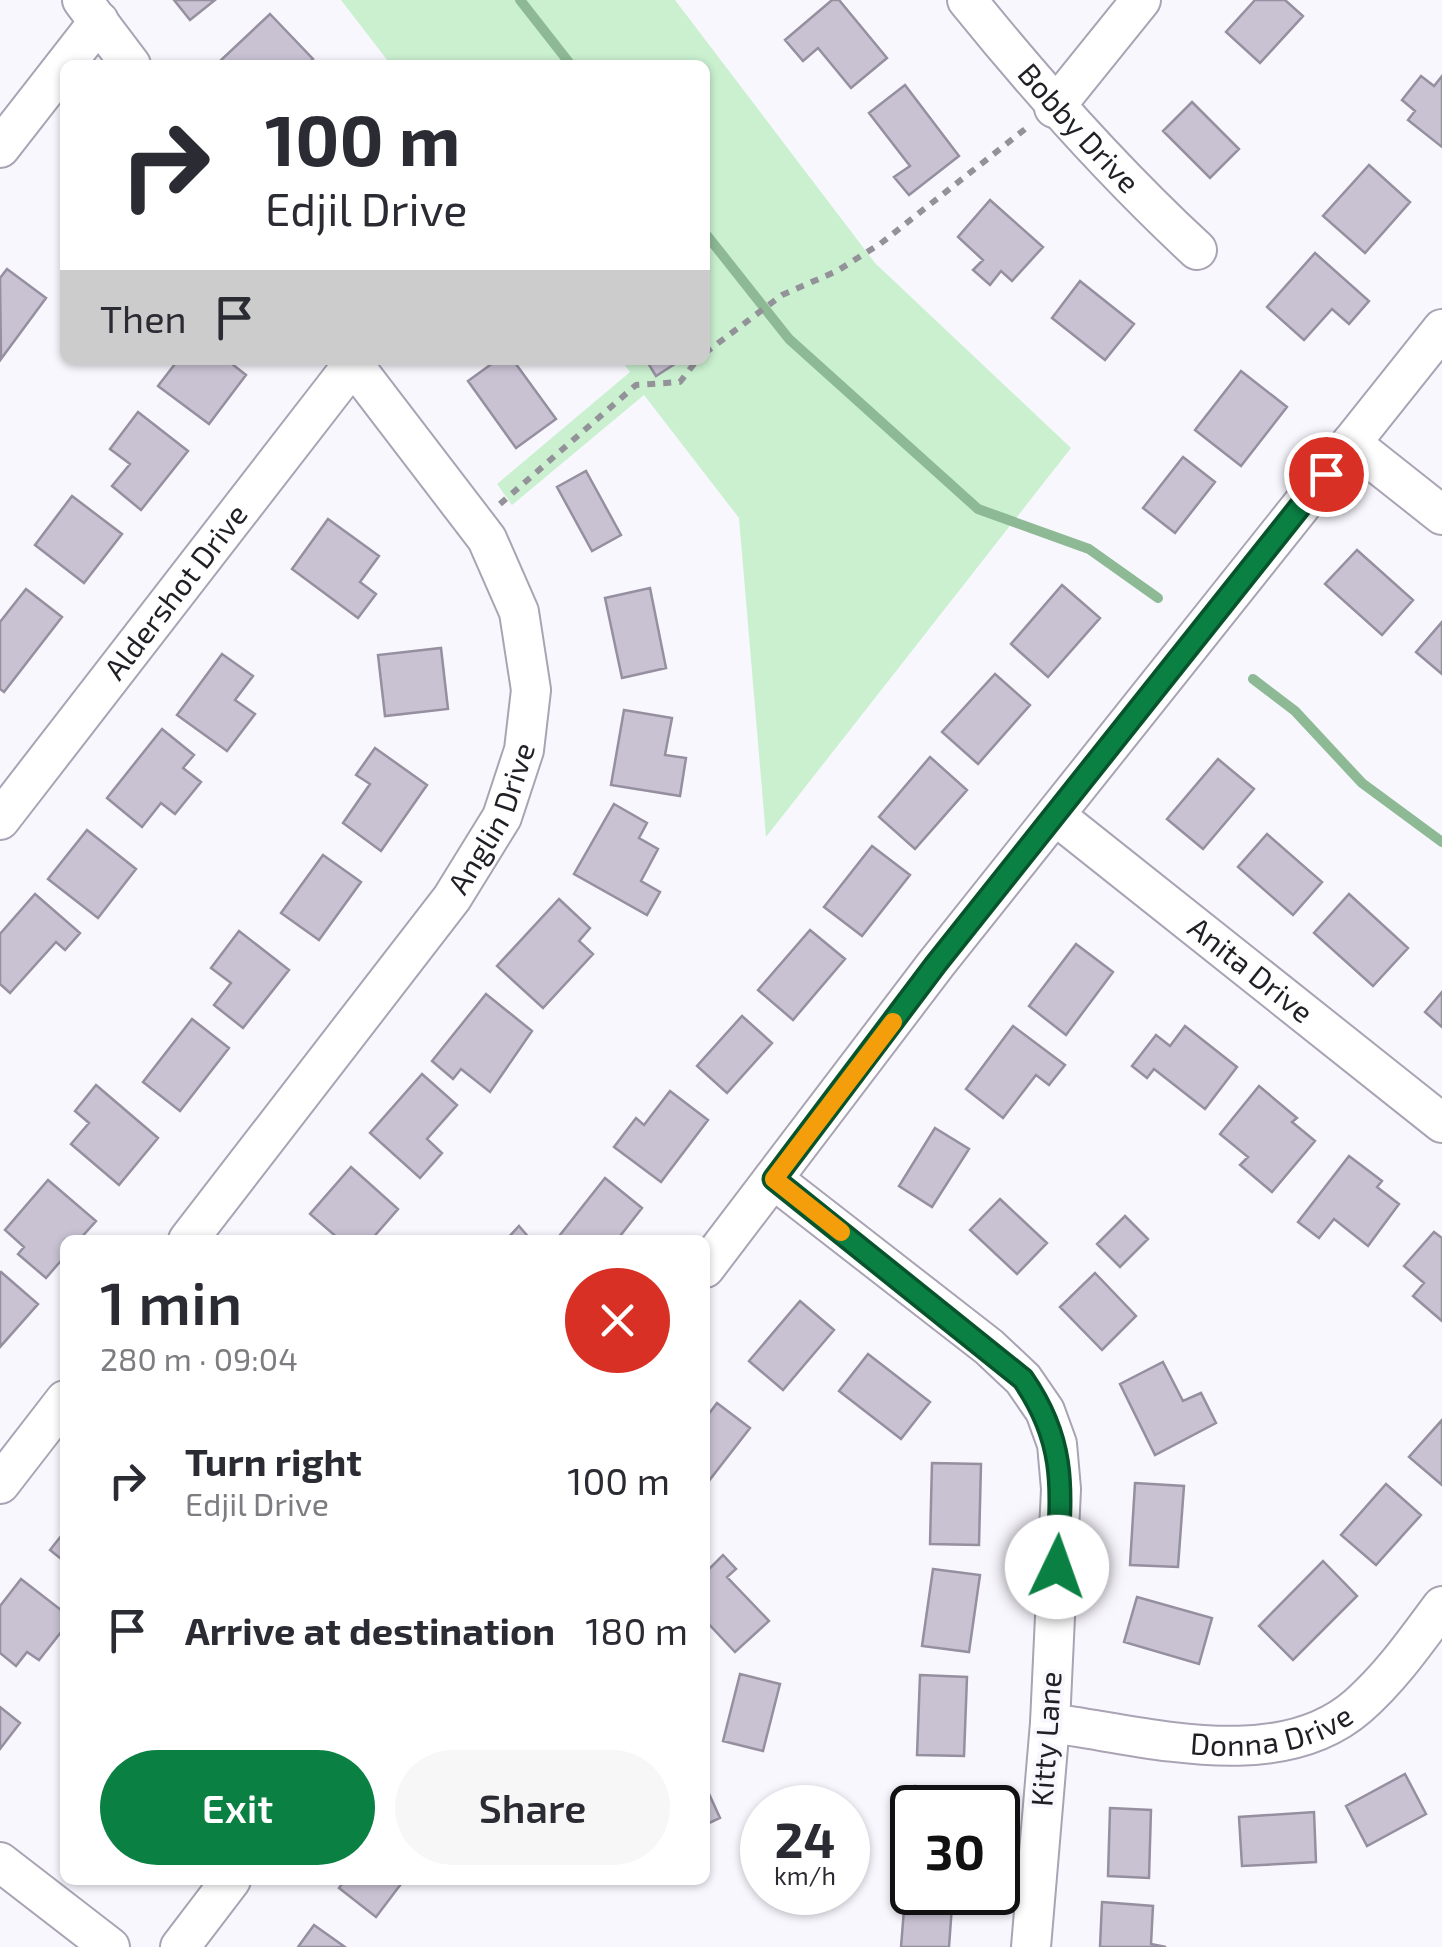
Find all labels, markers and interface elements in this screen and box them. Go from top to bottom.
street label: Bobby Drive [1011,55,1148,199]
text: 100 m [265,96,460,180]
icon: right [100,100,230,230]
text: Edjil Drive [265,181,468,235]
icon: arrive [207,290,262,345]
text: Then [100,295,187,341]
pin [1284,432,1369,517]
icon: arrive [1299,447,1354,502]
street label: Aldershot Drive [96,496,254,686]
street label: Anglin Drive [439,738,541,900]
street label: Anita Drive [1182,908,1321,1029]
text: 1 min [100,1265,242,1337]
button: close [565,1268,670,1373]
text: 280 m · 09:04 [100,1339,298,1377]
text: Turn right [185,1438,362,1484]
icon: right [100,1453,155,1508]
text: 100 m [567,1457,670,1503]
text: Edjil Drive [185,1484,329,1522]
position arrow [1005,1515,1109,1619]
icon: arrive [100,1603,155,1658]
text: Arrive at destination [185,1607,555,1653]
text: 180 m [585,1607,688,1653]
street label: Kitty Lane [1022,1670,1068,1808]
street label: Donna Drive [1189,1696,1359,1762]
button: Exit [100,1750,375,1865]
button: Share [395,1750,670,1865]
speed limit sign: 30 [890,1785,1020,1915]
text: 24 [775,1808,835,1868]
text: km/h [774,1860,836,1890]

